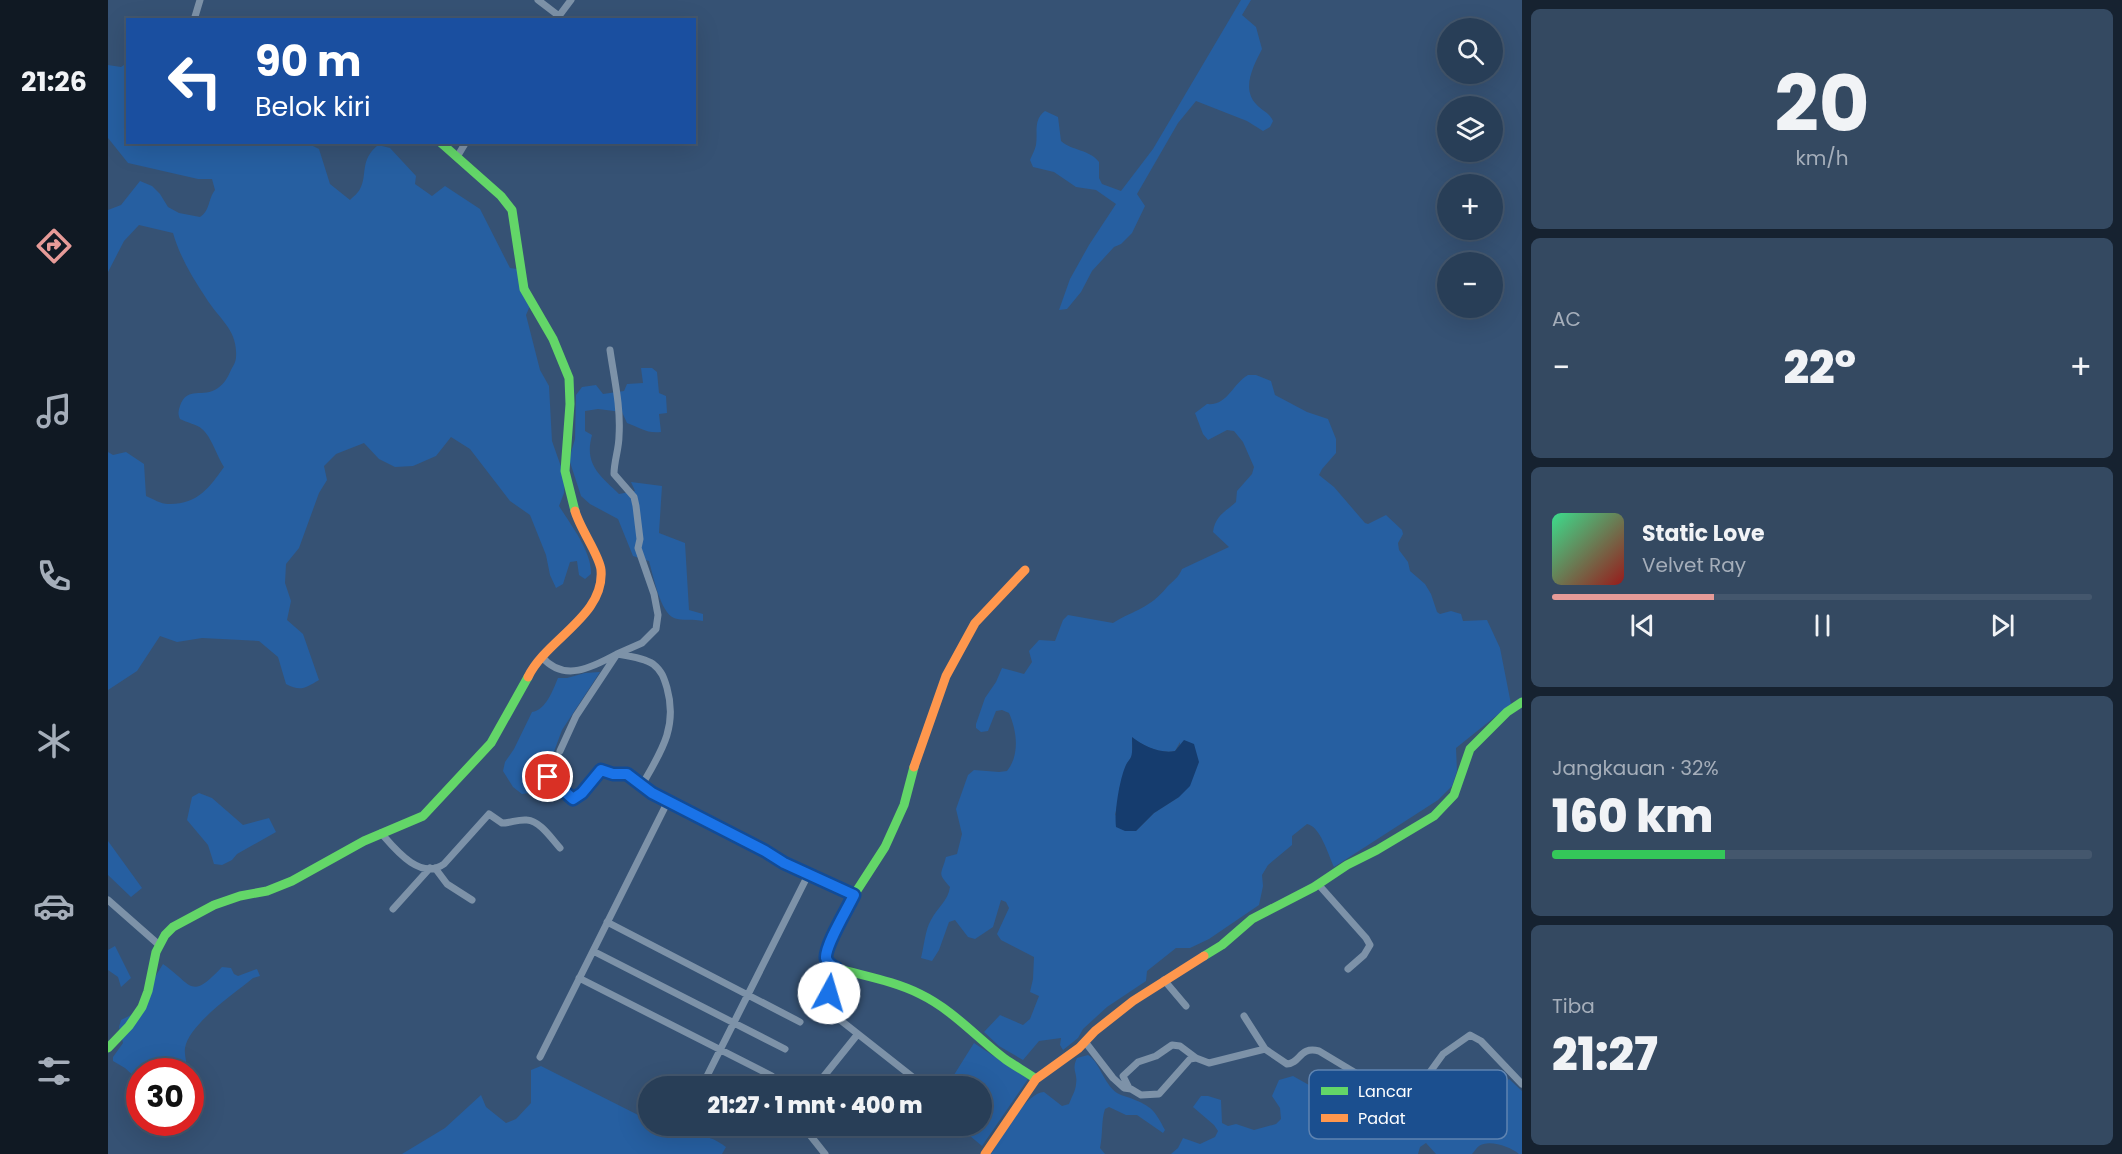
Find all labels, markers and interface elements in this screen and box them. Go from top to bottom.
map controls [1437,18,1503,318]
button: search [1437,18,1503,84]
text: 90 m [255,32,362,91]
icon: left [156,42,234,120]
text: 20 [1774,49,1870,158]
text: 21:26 [21,63,87,100]
text: Belok kiri [255,88,371,125]
button: layers [1437,96,1503,162]
text: km/h [1795,144,1849,172]
button: + [1437,174,1503,240]
icon: directions [33,225,75,267]
button: − [1437,252,1503,318]
text: AC [1552,305,1581,333]
text: 22° [1783,336,1856,399]
text: − [1552,344,1570,391]
text: + [2069,344,2092,391]
icon: music [33,390,75,432]
text: Static Love [1642,518,1765,549]
text: Velvet Ray [1642,551,1746,579]
icon: phone [33,555,75,597]
icon: previous [1626,609,1659,642]
icon: pause [1806,609,1839,642]
icon: next [1986,609,2019,642]
icon: climate [33,720,75,762]
pin [522,751,573,802]
text: Jangkauan · 32% [1552,754,1719,782]
icon: arrive [531,760,564,793]
text: 160 km [1552,785,1713,848]
icon: car [33,885,75,927]
position arrow [797,961,861,1025]
text: Tiba [1552,992,1595,1020]
text: 21:27 [1552,1023,1658,1086]
icon: filters [33,1050,75,1092]
speed limit sign: 30 [126,1058,204,1136]
legend [1309,1070,1507,1139]
text: Lancar [1358,1080,1412,1103]
text: 21:27 · 1 mnt · 400 m [707,1090,923,1121]
text: Padat [1358,1107,1406,1130]

